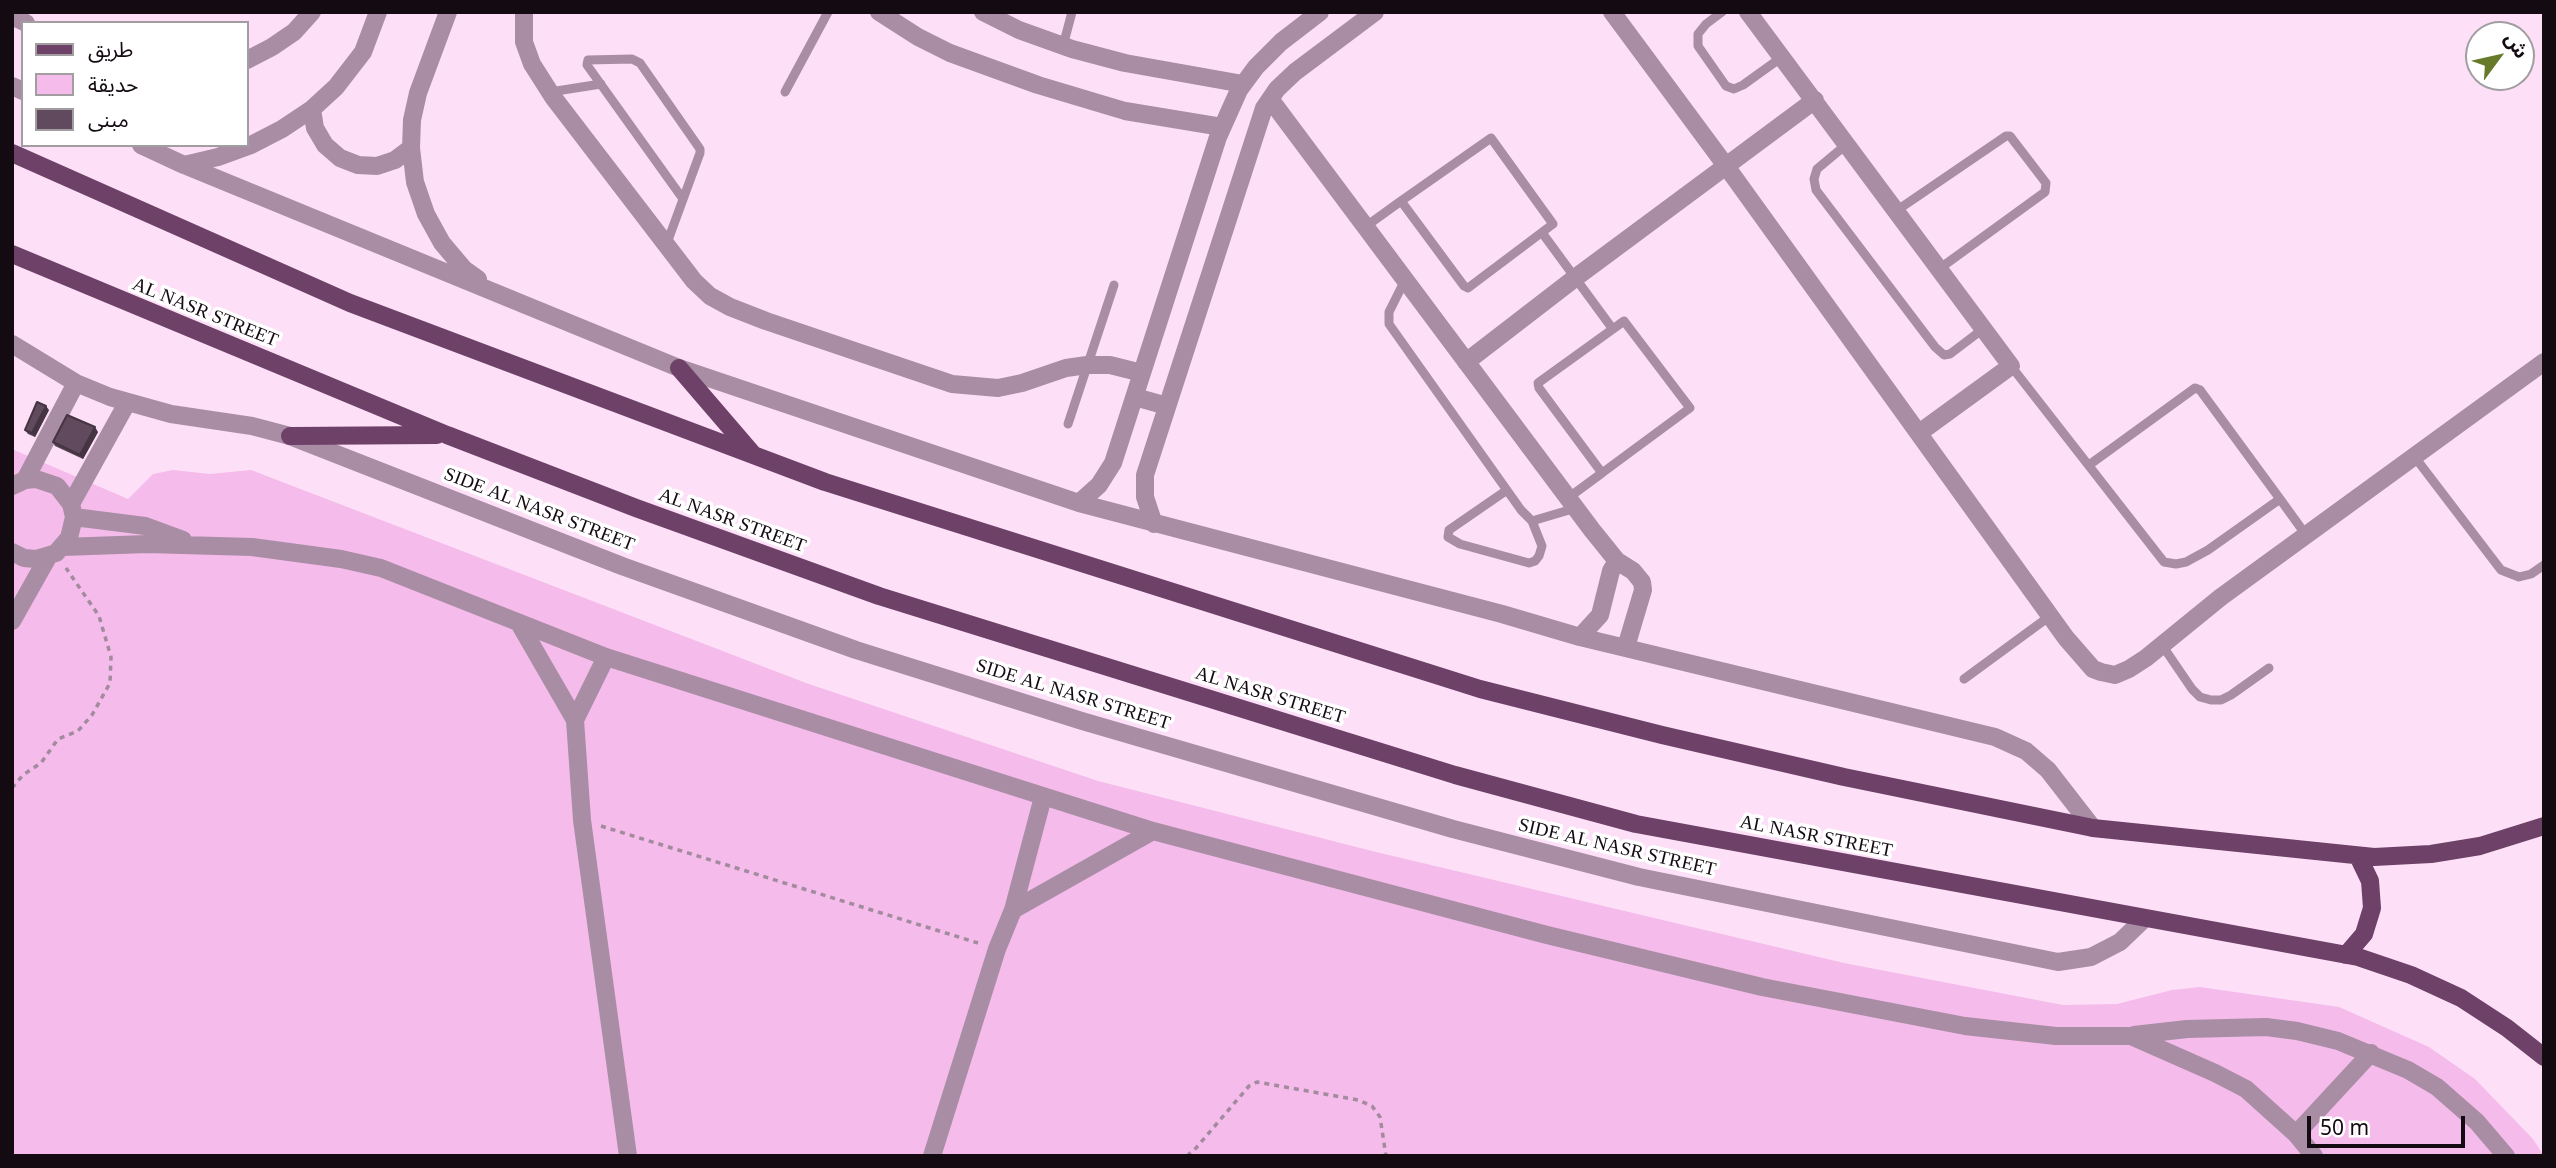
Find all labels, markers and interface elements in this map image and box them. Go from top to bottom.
legend [21,21,248,147]
north arrow [2465,21,2535,91]
text: ش [2492,24,2540,67]
text: طريق [88,28,133,72]
text: حديقة [88,63,138,107]
text: مبنى [88,98,129,142]
street label: AL NASR STREET [133,275,277,351]
street label: SIDE AL NASR STREET [445,465,633,555]
street label: AL NASR STREET [660,485,804,557]
street label: SIDE AL NASR STREET [978,656,1168,734]
street label: AL NASR STREET [1197,664,1343,728]
street label: AL NASR STREET [1743,812,1889,862]
street label: SIDE AL NASR STREET [1521,815,1713,881]
scale bar [2311,1102,2468,1146]
text: 50 m [2320,1106,2369,1150]

